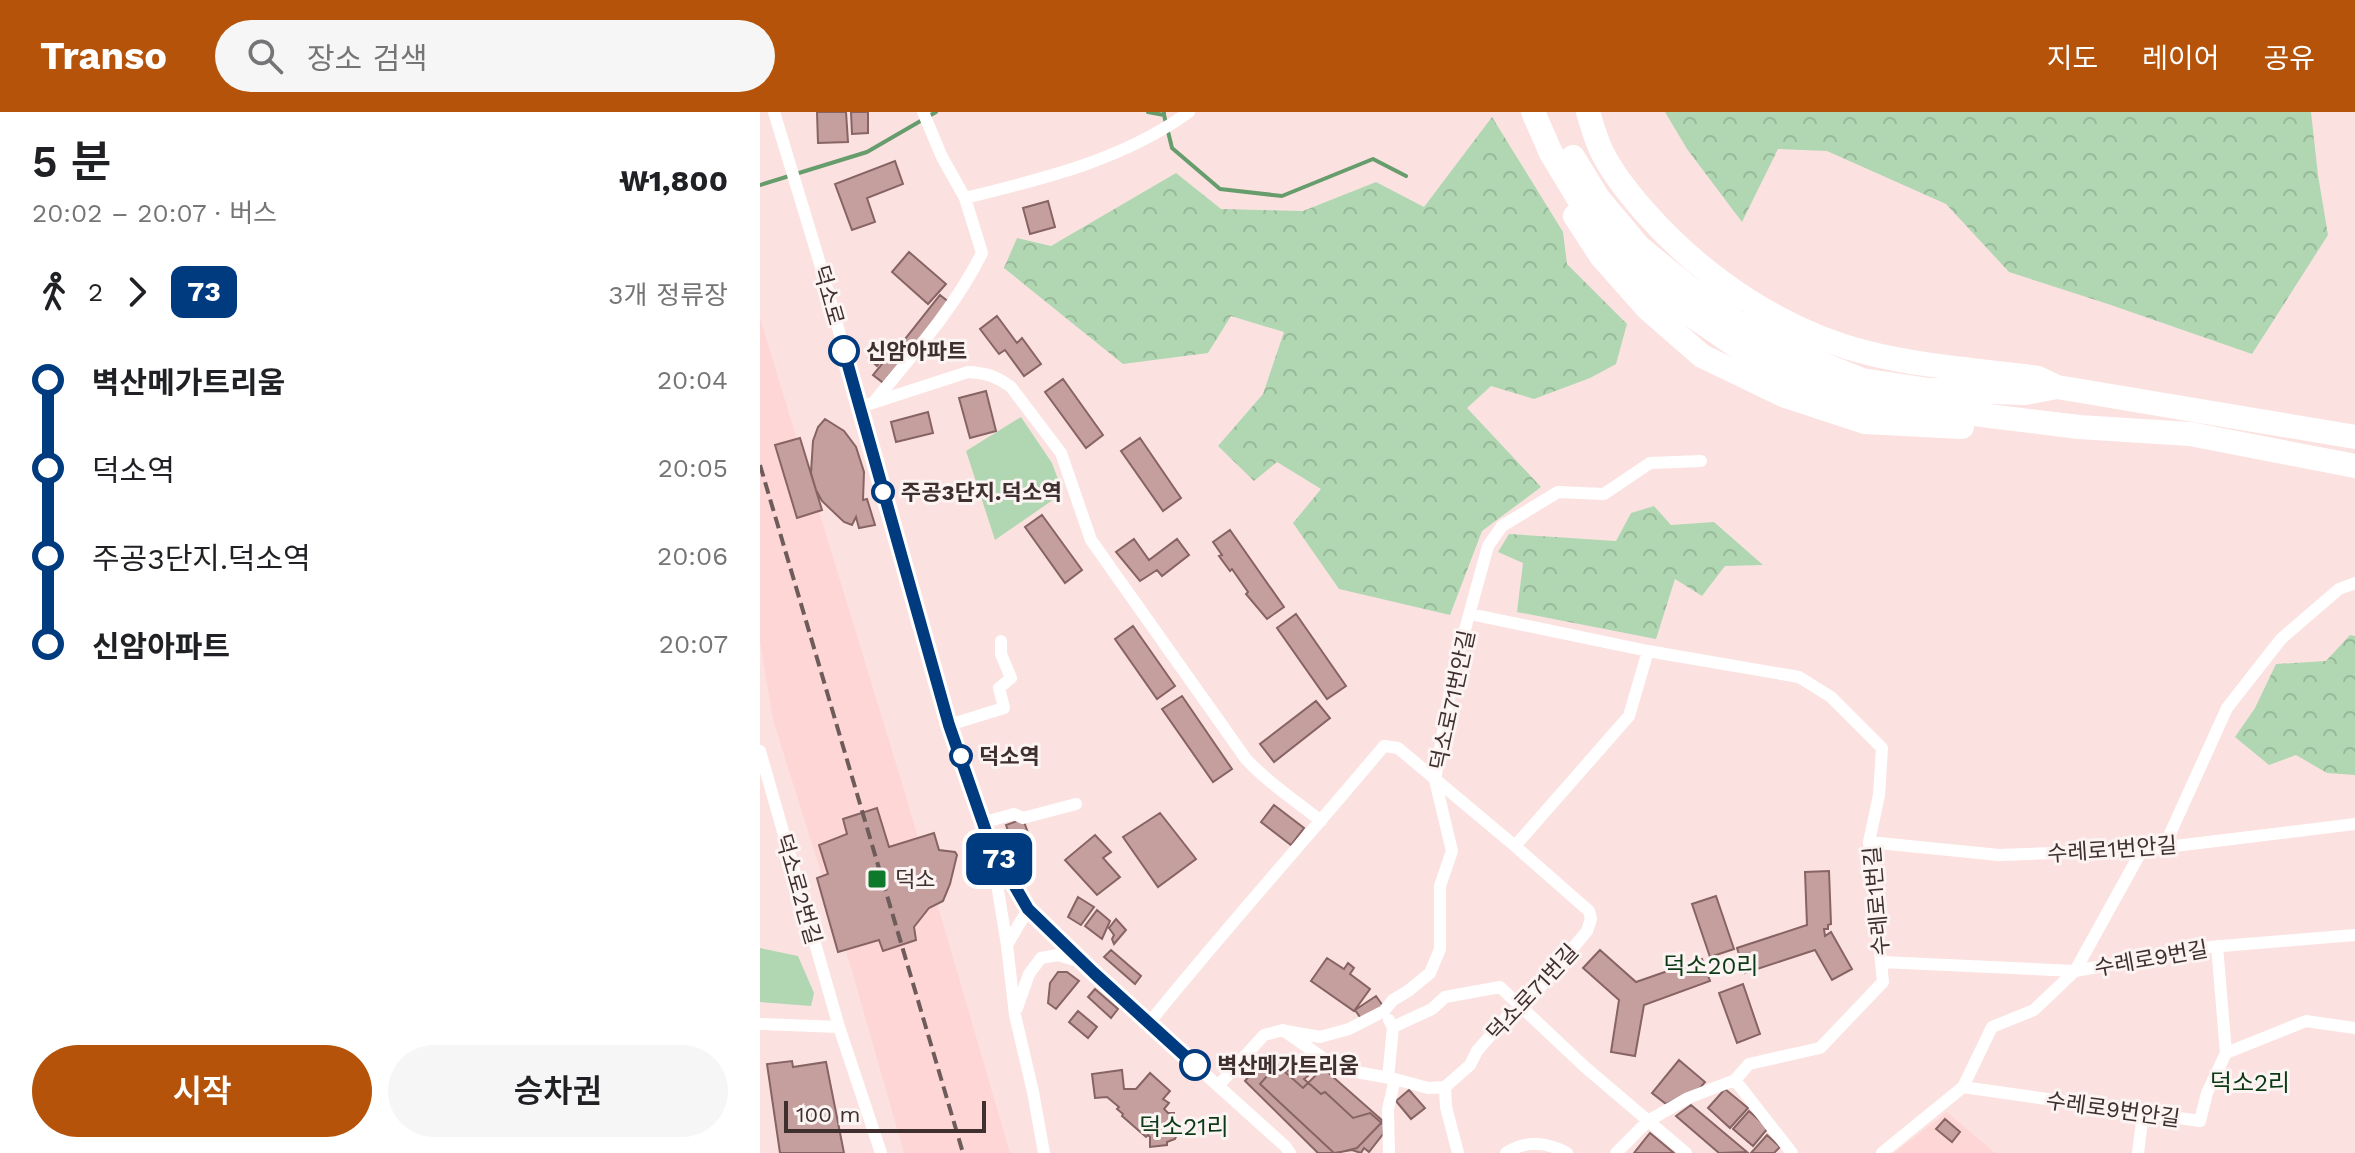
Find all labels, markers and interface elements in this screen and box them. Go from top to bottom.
search box [215,20,775,92]
text: Transo [40,34,167,78]
icon: search [243,34,287,78]
text: 장소 검색 [307,41,428,76]
text: 지도 [2047,42,2098,75]
text: 레이어 [2142,42,2219,75]
text: 공유 [2263,42,2315,75]
text: 5 분 [32,136,112,188]
text: ₩1,800 [619,163,728,198]
text: 20:02 – 20:07 · 버스 [32,198,277,228]
street label: 덕소로 [808,263,849,328]
icon: walk [32,270,76,314]
icon: forward [115,270,159,314]
text: 73 [187,275,221,308]
text: 2 [88,277,103,307]
text: 3개 정류장 [608,280,728,310]
marker: 신암아파트 [829,336,859,366]
place label: 신암아파트 [866,339,967,364]
text: 벽산메가트리움 [92,365,285,400]
text: 20:04 [657,365,728,395]
text: 덕소역 [92,453,175,488]
text: 20:05 [658,453,728,483]
place label: 주공3단지.덕소역 [901,480,1062,505]
marker: 주공3단지.덕소역 [872,481,894,503]
text: 주공3단지.덕소역 [92,541,311,576]
text: 20:06 [657,541,728,571]
street label: 덕소로71번안길 [1425,628,1480,772]
text: 신암아파트 [92,629,230,664]
text: 20:07 [659,629,728,659]
place label: 덕소역 [979,744,1040,769]
marker: 덕소역 [950,745,972,767]
street label: 덕소로2번길 [771,831,826,947]
street label: 수레로1번안길 [2046,832,2178,867]
line badge: 73 [963,833,1035,885]
text: 73 [982,842,1016,875]
street label: 수레로1번길 [1859,845,1894,957]
place label: 덕소 [895,867,935,892]
marker: 덕소 [866,868,888,890]
street label: 수레로9번길 [2092,936,2210,981]
street label: 덕소로71번길 [1482,939,1583,1046]
district label: 덕소20리 [1663,952,1759,980]
button: 시작 [32,1045,372,1137]
button: 승차권 [388,1045,728,1137]
marker: 벽산메가트리움 [1180,1050,1210,1080]
place label: 벽산메가트리움 [1217,1053,1359,1078]
district label: 덕소2리 [2210,1069,2290,1097]
street label: 수레로9번안길 [2044,1088,2182,1131]
scale bar [784,1097,986,1133]
text: 100 m [796,1102,860,1127]
district label: 덕소21리 [1139,1113,1229,1141]

